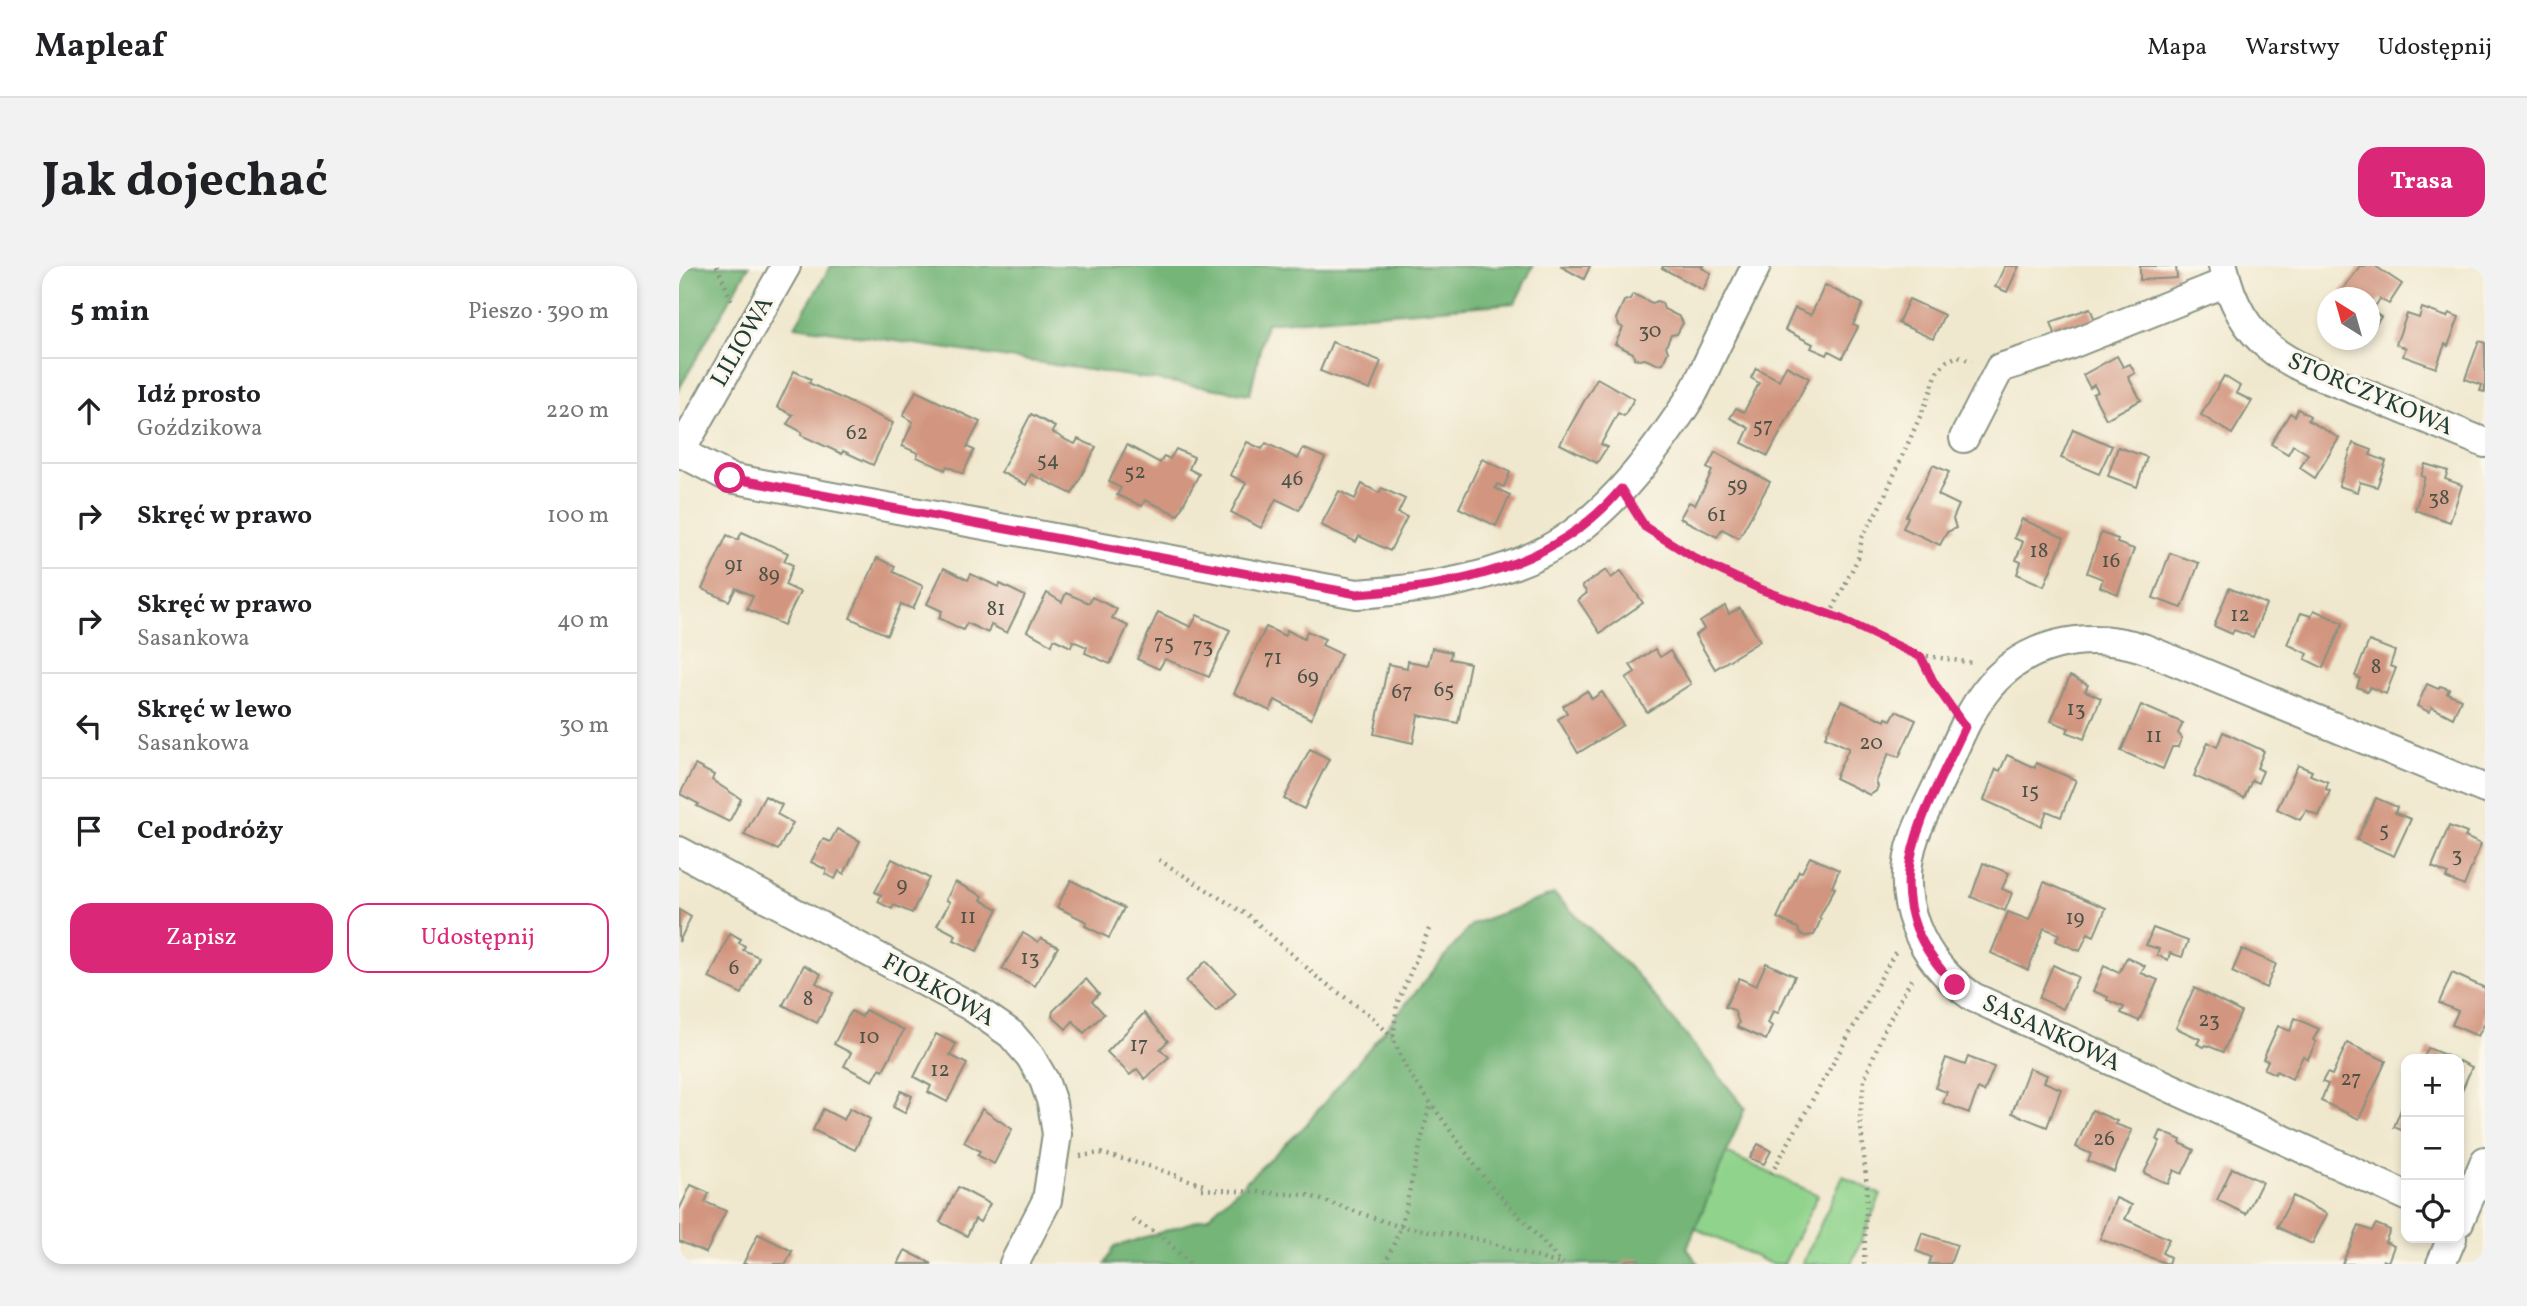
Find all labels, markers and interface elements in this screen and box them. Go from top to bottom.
text: Mapleaf [35,25,165,71]
text: Mapa [2147,31,2207,65]
text: Warstwy [2245,31,2340,65]
text: Udostępnij [2378,31,2492,65]
button: Trasa [2358,147,2485,217]
text: Jak dojechać [42,148,328,217]
north arrow [2317,287,2380,350]
street label: LILIOWA [703,290,783,394]
text: 5 min [70,291,150,333]
text: Pieszo · 390 m [468,296,609,328]
house number: 30 [1639,317,1661,346]
street label: STORCZYKOWA [2282,345,2458,445]
text: Idź prosto [137,377,261,413]
icon: ahead [70,392,108,430]
text: 220 m [546,395,609,427]
house number: 57 [1753,412,1773,441]
text: Goździkowa [137,413,262,445]
house number: 62 [846,419,868,448]
house number: 54 [1037,446,1059,475]
house number: 52 [1124,458,1146,487]
route start [714,462,745,493]
house number: 46 [1281,465,1303,494]
house number: 59 [1727,471,1747,500]
house number: 38 [2428,484,2450,513]
icon: right [70,497,108,535]
text: Skręć w prawo [137,498,312,534]
text: 100 m [547,500,609,532]
house number: 61 [1708,501,1726,530]
house number: 18 [2030,537,2048,566]
house number: 16 [2102,547,2120,576]
house number: 91 [724,551,744,580]
house number: 89 [758,561,780,590]
text: Skręć w prawo [137,587,312,623]
house number: 81 [987,595,1005,624]
house number: 12 [2230,601,2250,630]
icon: right [70,602,108,640]
text: 40 m [557,605,609,637]
text: Sasankowa [137,623,250,655]
house number: 75 [1154,629,1174,658]
house number: 73 [1193,632,1213,661]
house number: 71 [1264,644,1282,673]
house number: 8 [2371,653,2381,682]
house number: 69 [1297,663,1319,692]
house number: 65 [1434,676,1454,705]
house number: 67 [1392,678,1412,707]
text: Skręć w lewo [137,692,292,728]
house number: 13 [2067,695,2085,724]
icon: left [70,707,108,745]
text: 30 m [559,710,609,742]
house number: 11 [2146,722,2162,751]
text: Sasankowa [137,728,250,760]
house number: 20 [1859,729,1883,758]
house number: 15 [2021,777,2039,806]
icon: arrive [70,812,108,850]
text: Cel podróży [137,813,283,849]
house number: 5 [2379,816,2389,845]
house number: 3 [2452,841,2462,870]
house number: 9 [897,871,908,900]
button: Zapisz [70,903,333,973]
button: Udostępnij [347,903,609,973]
house number: 11 [960,903,976,932]
house number: 19 [2065,904,2085,933]
house number: 13 [1021,944,1039,973]
street label: FIOŁKOWA [875,946,1001,1036]
house number: 6 [729,954,739,983]
route end [1939,969,1970,1000]
house number: 8 [803,985,813,1014]
street label: SASANKOWA [1976,987,2126,1081]
house number: 23 [2198,1006,2220,1035]
house number: 10 [859,1023,879,1052]
house number: 17 [1130,1031,1148,1060]
map controls [2401,1054,2464,1243]
button: + [2401,1054,2464,1117]
house number: 12 [930,1056,950,1085]
house number: 27 [2341,1065,2361,1094]
button: − [2401,1117,2464,1180]
house number: 26 [2093,1125,2115,1154]
button: locate [2401,1180,2464,1243]

